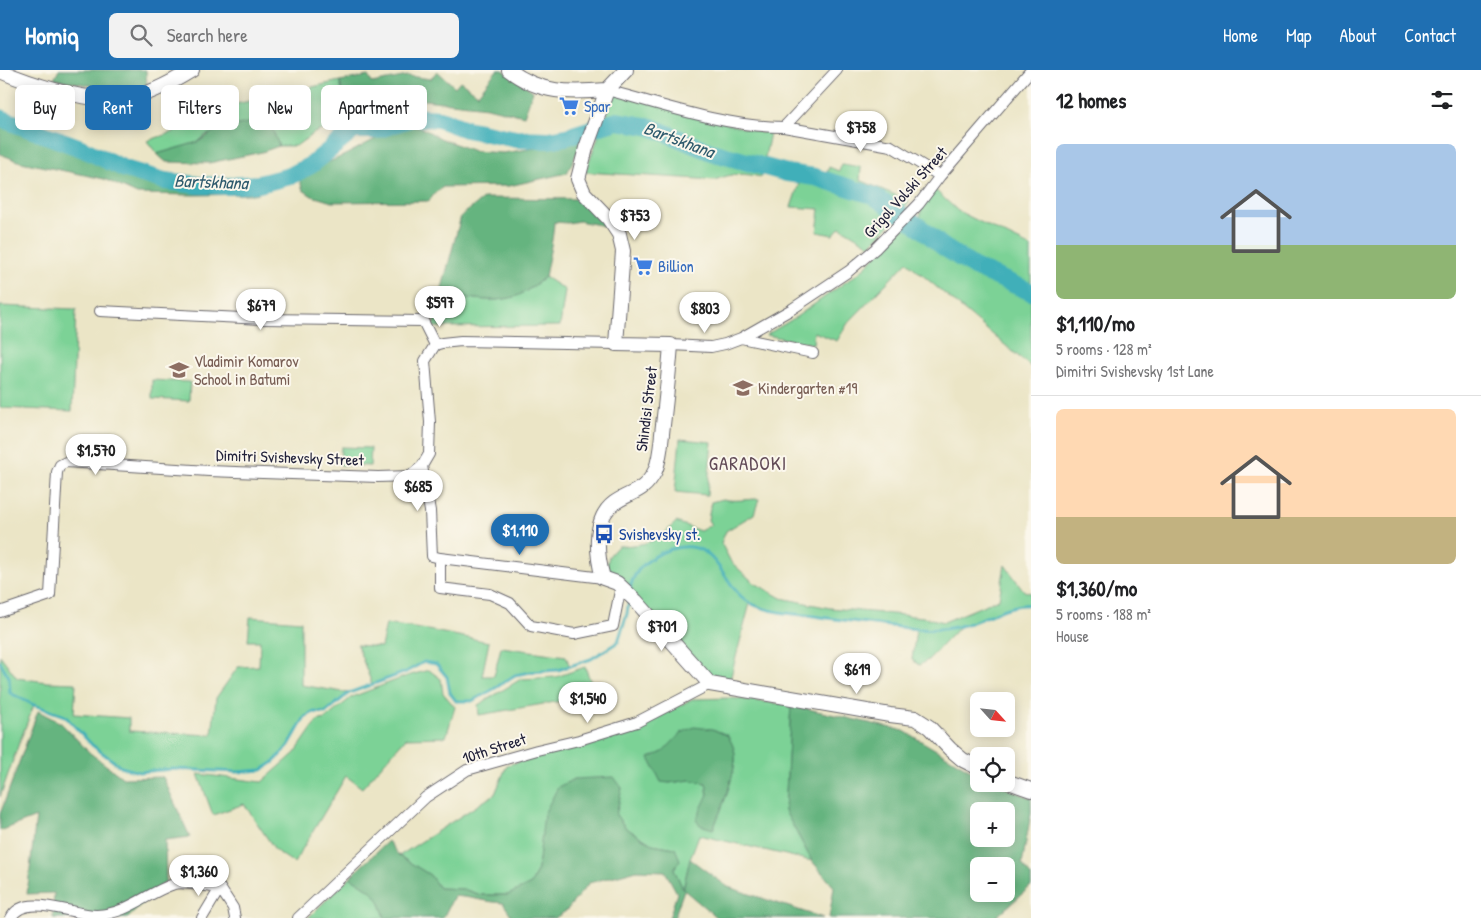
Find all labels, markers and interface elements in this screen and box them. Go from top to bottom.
search box [109,13,459,58]
text: Homiq [25,19,79,51]
icon: search [127,21,155,49]
text: Search here [167,22,248,48]
text: Home [1223,23,1258,48]
text: Map [1286,23,1311,48]
text: About [1339,23,1376,48]
text: Contact [1404,23,1456,48]
chip: Buy [15,85,75,130]
chip: Rent [85,85,151,130]
chip: Filters [161,85,239,130]
chip: New [249,85,311,130]
chip: Apartment [321,85,427,130]
text: 12 homes [1056,86,1126,115]
icon: filters [1428,86,1456,114]
supermarket icon: Spar [558,95,580,117]
place label: Spar [584,95,611,117]
pin: $758 [831,111,891,153]
water label: Bartskhana [640,115,720,165]
text: $758 [846,116,876,138]
street label: Grigol Volski Street [858,141,952,242]
water label: Bartskhana [174,168,250,195]
icon: home [1211,176,1301,266]
pin: $753 [605,198,665,241]
text: $753 [620,204,650,226]
supermarket icon: Billion [632,255,654,277]
place label: Billion [658,255,694,277]
pin: $597 [410,286,470,328]
pin: $679 [231,288,291,331]
text: $597 [426,291,454,313]
pin: $803 [675,292,735,334]
text: $679 [247,294,275,316]
text: $803 [690,297,720,319]
text: $1,110/mo [1056,309,1135,338]
text: 5 rooms · 128 m² [1056,338,1152,360]
place label: Vladimir Komarov School in Batumi [194,350,299,390]
school or university icon: Vladimir Komarov School in Batumi [168,359,190,381]
text: Dimitri Svishevsky 1st Lane [1056,360,1214,382]
street label: Shindisi Street [630,365,662,453]
school or university icon: Kindergarten #19 [732,377,754,399]
place label: Kindergarten #19 [758,377,857,399]
pin: $1,570 [55,434,137,476]
text: $1,570 [76,439,116,461]
icon: home [1211,442,1301,532]
street label: Dimitri Svishevsky Street [216,443,365,471]
district label: GARADOKI [709,450,787,476]
pin: $685 [388,470,448,512]
text: $685 [404,475,432,497]
pin: $1,110 [479,514,561,556]
text: $1,110 [502,519,538,541]
bus stop icon: Svishevsky st. [593,523,615,545]
place label: Svishevsky st. [619,523,700,545]
text: $1,360/mo [1056,574,1137,603]
text: 5 rooms · 188 m² [1056,603,1151,625]
pin: $701 [632,610,692,652]
text: $701 [647,615,677,637]
text: House [1056,625,1089,647]
pin: $619 [827,652,887,695]
text: $619 [844,658,870,680]
pin: $1,540 [547,682,629,724]
text: $1,540 [569,687,607,709]
north arrow [970,692,1015,738]
map controls [970,692,1015,902]
street label: 10th Street [459,727,529,769]
button: locate [970,747,1015,792]
button: + [970,802,1015,847]
pin: $1,360 [158,854,240,897]
button: − [970,857,1015,902]
text: $1,360 [180,860,218,882]

